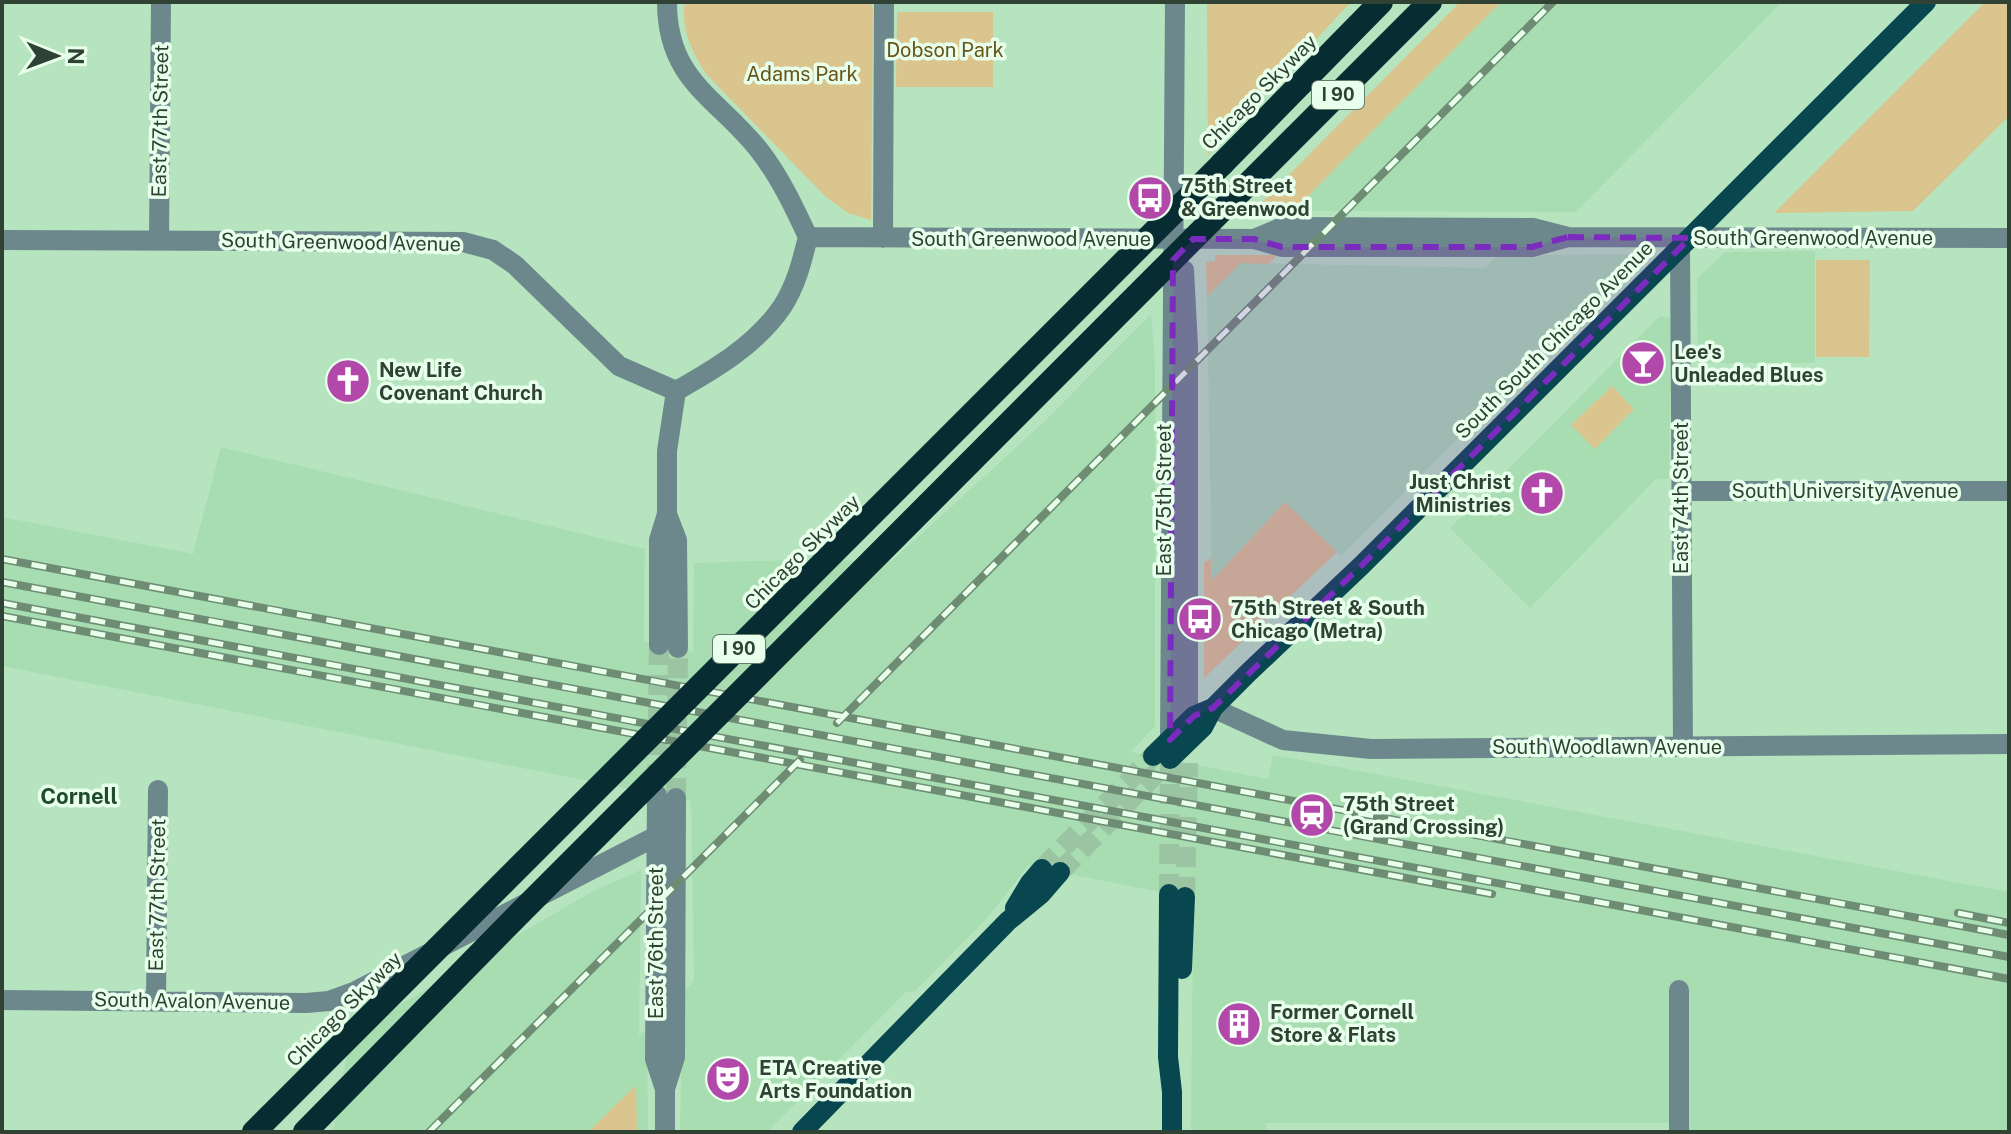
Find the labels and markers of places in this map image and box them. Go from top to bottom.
bus stop icon: 75th Street & Greenwood [1126,174,1174,222]
place label: 75th Street & Greenwood [1181,174,1310,221]
bar icon: Lee's Unleaded Blues [1619,339,1667,387]
place label: Lee's Unleaded Blues [1674,340,1824,387]
church icon: New Life Covenant Church [324,357,372,405]
place label: New Life Covenant Church [379,358,543,405]
church icon: Just Christ Ministries [1518,469,1566,517]
place label: Just Christ Ministries [1409,470,1511,517]
bus stop icon: 75th Street & South Chicago (Metra) [1176,595,1224,643]
place label: 75th Street & South Chicago (Metra) [1231,596,1425,643]
station icon: 75th Street (Grand Crossing) [1288,791,1336,839]
place label: 75th Street (Grand Crossing) [1343,792,1504,839]
building icon: Former Cornell Store & Flats [1215,1000,1263,1048]
place label: Former Cornell Store & Flats [1270,1000,1414,1047]
theatre icon: ETA Creative Arts Foundation [704,1055,752,1103]
place label: ETA Creative Arts Foundation [759,1056,912,1103]

